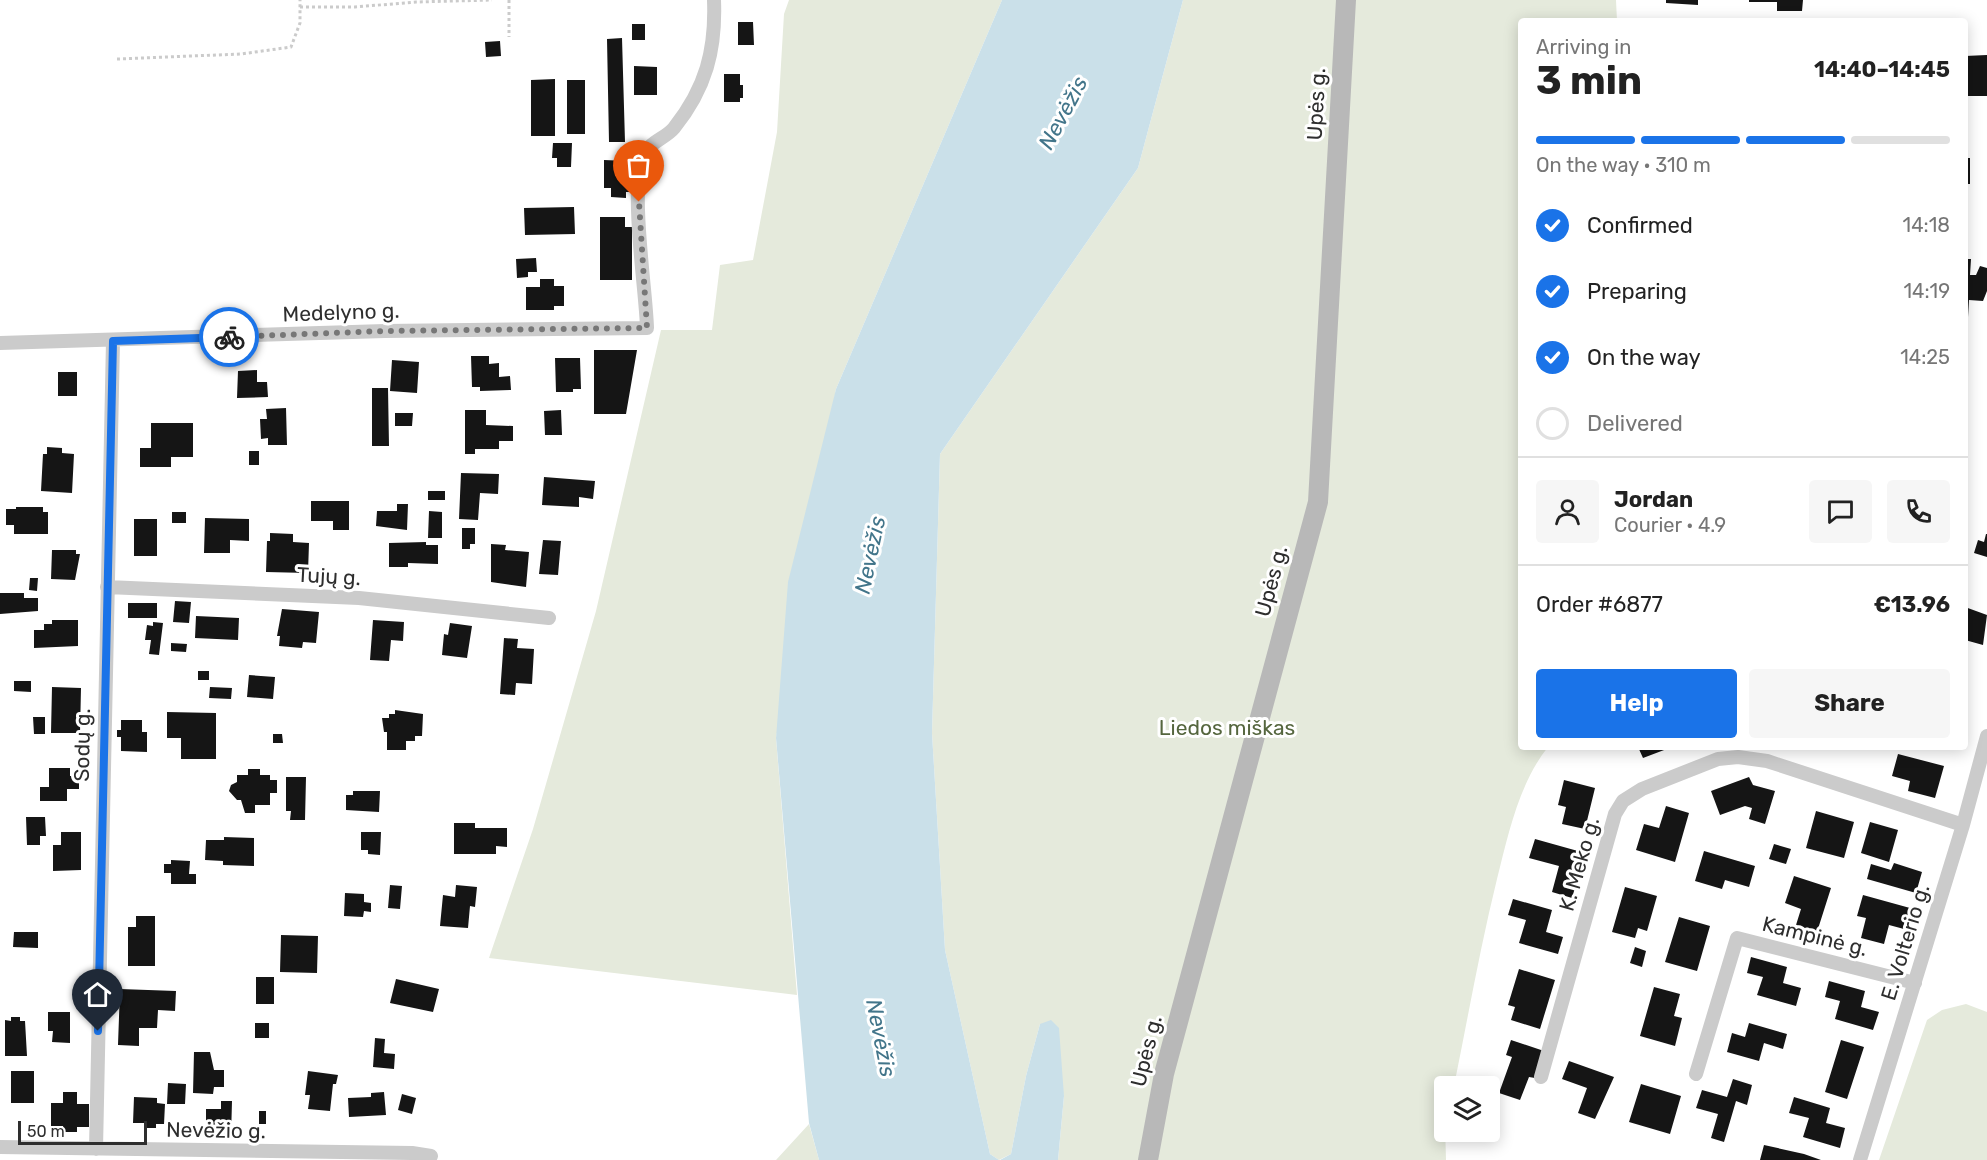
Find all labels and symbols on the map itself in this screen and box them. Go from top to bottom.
street label: Upės g. [1302,67,1330,141]
water label: Nevėžis [1033,72,1093,154]
pin [613,140,664,202]
street label: Medelyno g. [282,297,400,327]
courier [199,307,259,367]
water label: Nevėžis [849,514,891,596]
street label: Upės g. [1250,543,1292,619]
street label: Tujų g. [296,562,362,590]
street label: Sodų g. [69,708,95,782]
park label: Liedos miškas [1159,715,1295,740]
street label: K. Meko g. [1554,814,1604,914]
street label: E. Volterio g. [1875,881,1935,1003]
street label: Kampinė g. [1760,911,1870,961]
pin [72,969,123,1031]
water label: Nevėžis [860,997,902,1079]
street label: Upės g. [1125,1013,1167,1089]
street label: Nevėžio g. [166,1117,266,1143]
scale bar [18,1118,147,1146]

